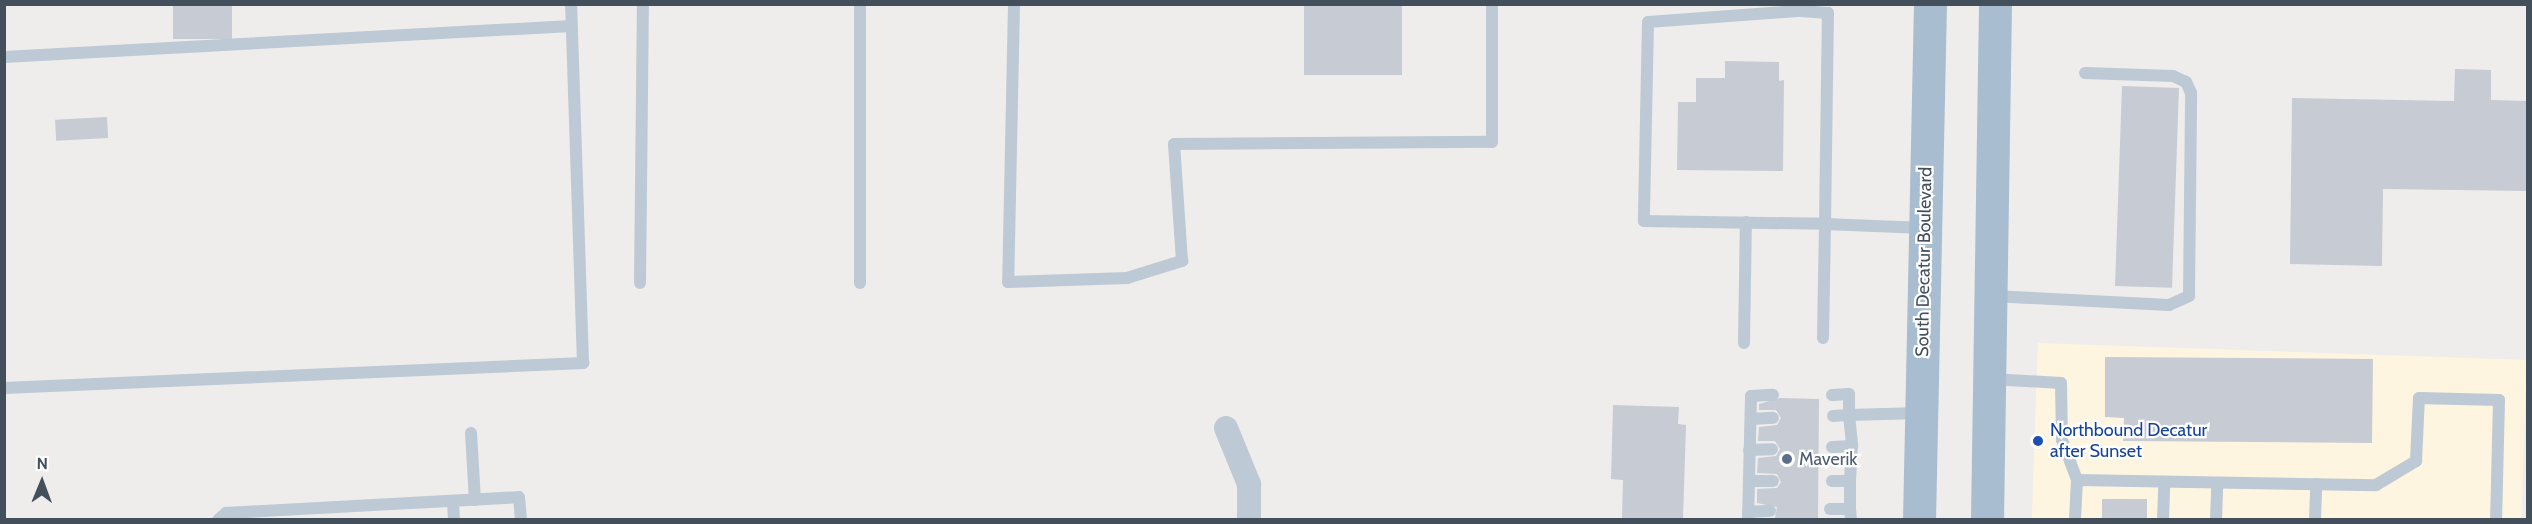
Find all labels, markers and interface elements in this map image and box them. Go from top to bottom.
street label: South Decatur Boulevard [1912,167,1936,357]
place label: Northbound Decatur after Sunset [2050,420,2207,462]
marker: Northbound Decatur after Sunset [2031,434,2045,448]
place label: Maverik [1799,448,1857,470]
north arrow [12,452,72,512]
marker: Maverik [1780,452,1794,466]
text: N [37,454,48,473]

